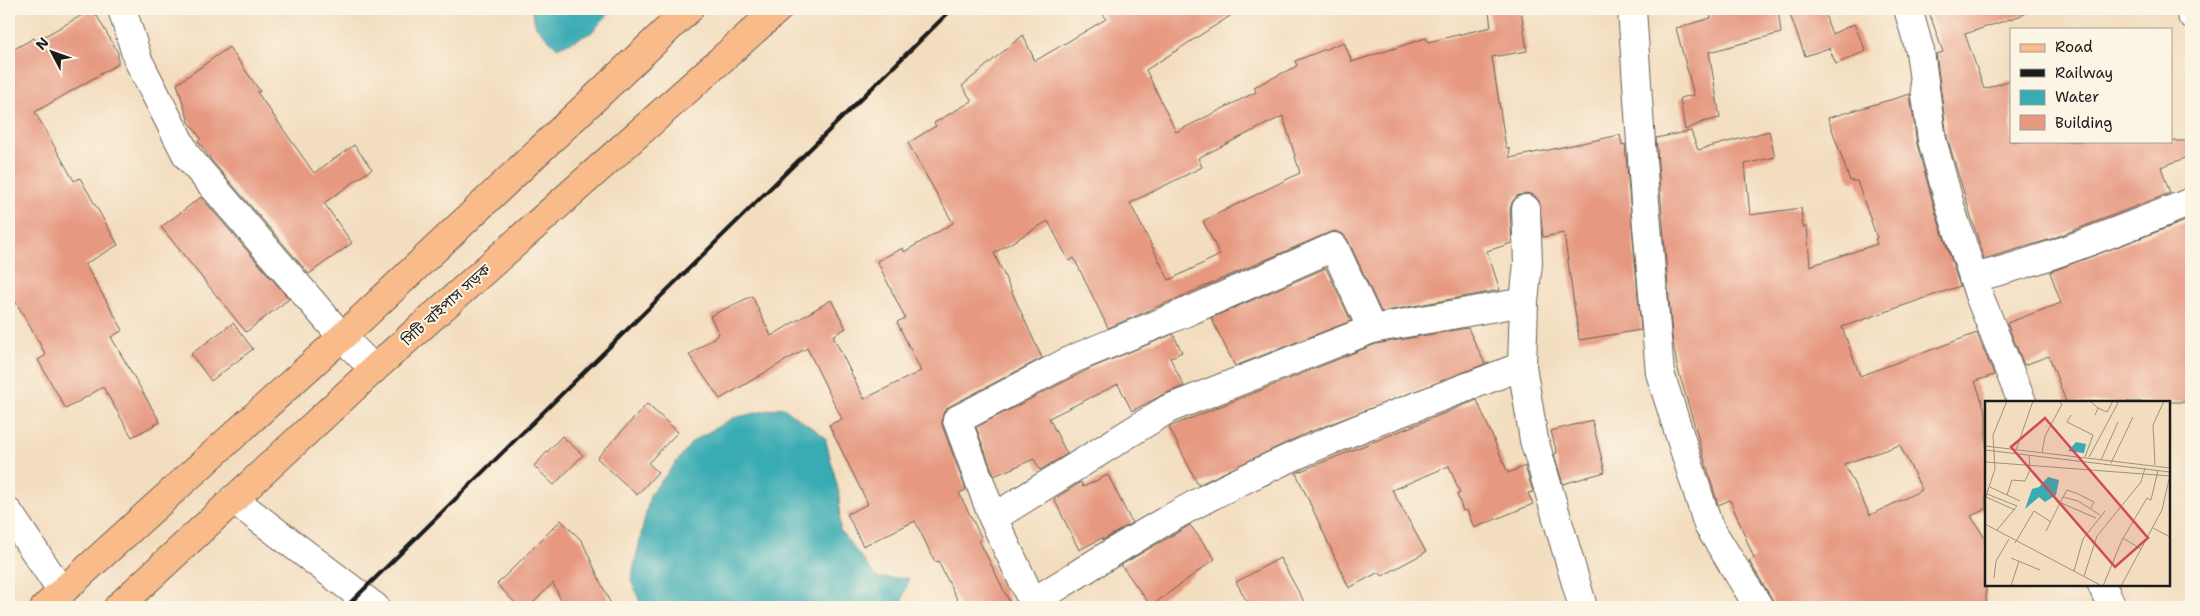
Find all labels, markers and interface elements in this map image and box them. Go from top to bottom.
north arrow [28,28,78,78]
legend [2010,28,2172,142]
text: N [32,33,53,54]
text: Road [2055,37,2093,57]
text: Railway [2055,63,2113,83]
text: Water [2055,87,2099,107]
text: Building [2055,113,2112,133]
street label: সিটি বাইপাস সড়ক [397,259,495,351]
inset map [1985,401,2170,586]

